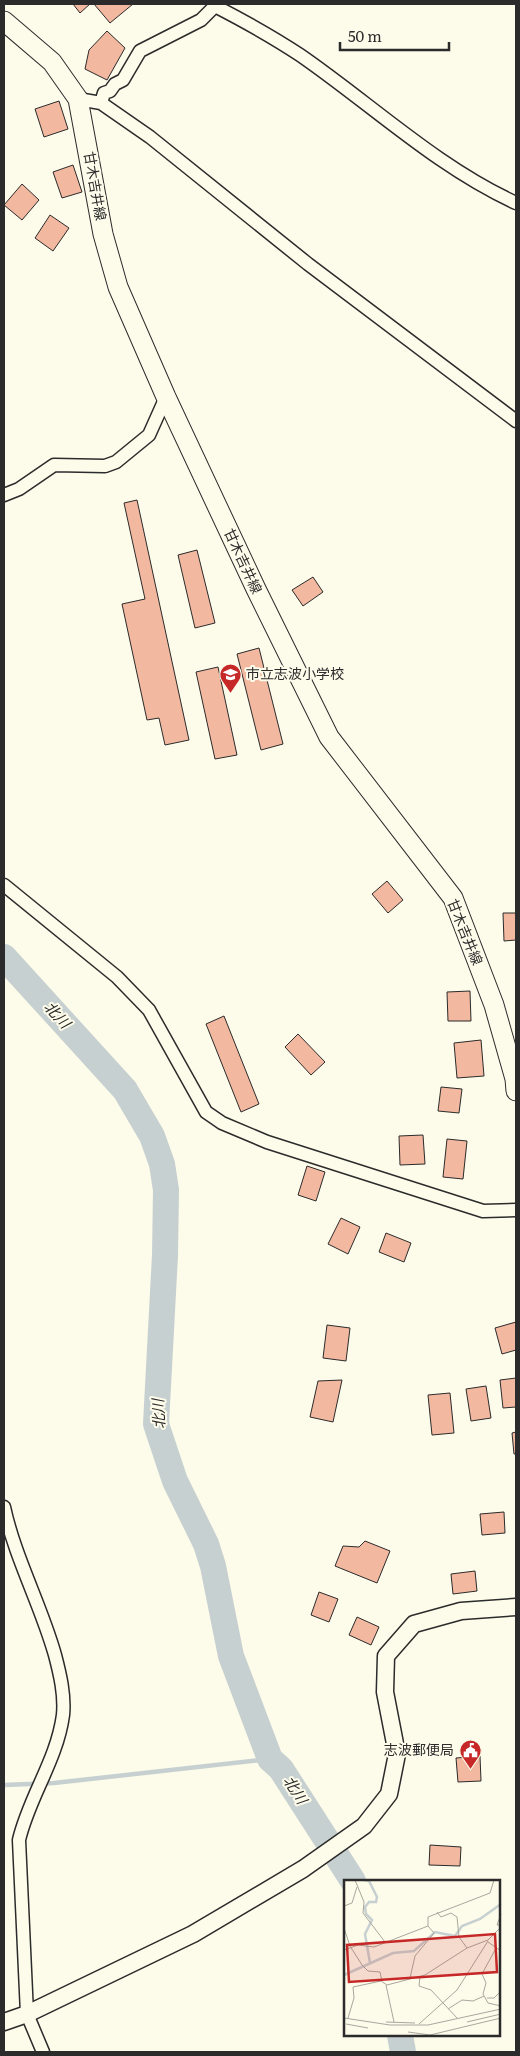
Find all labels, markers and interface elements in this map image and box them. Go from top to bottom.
scale bar [340,20,449,52]
text: 50 m [348,24,382,47]
street label: 甘木吉井線 [80,150,112,222]
street label: 甘木吉井線 [220,525,268,597]
school or university icon: 市立志波小学校 [218,662,242,693]
place label: 市立志波小学校 [246,663,344,683]
street label: 甘木吉井線 [444,895,488,968]
water label: 北川 [39,995,78,1034]
water label: 北川 [145,1397,170,1430]
public building icon: 志波郵便局 [458,1738,482,1769]
place label: 志波郵便局 [384,1739,454,1759]
water label: 北川 [278,1770,315,1810]
inset map [344,1880,500,2036]

